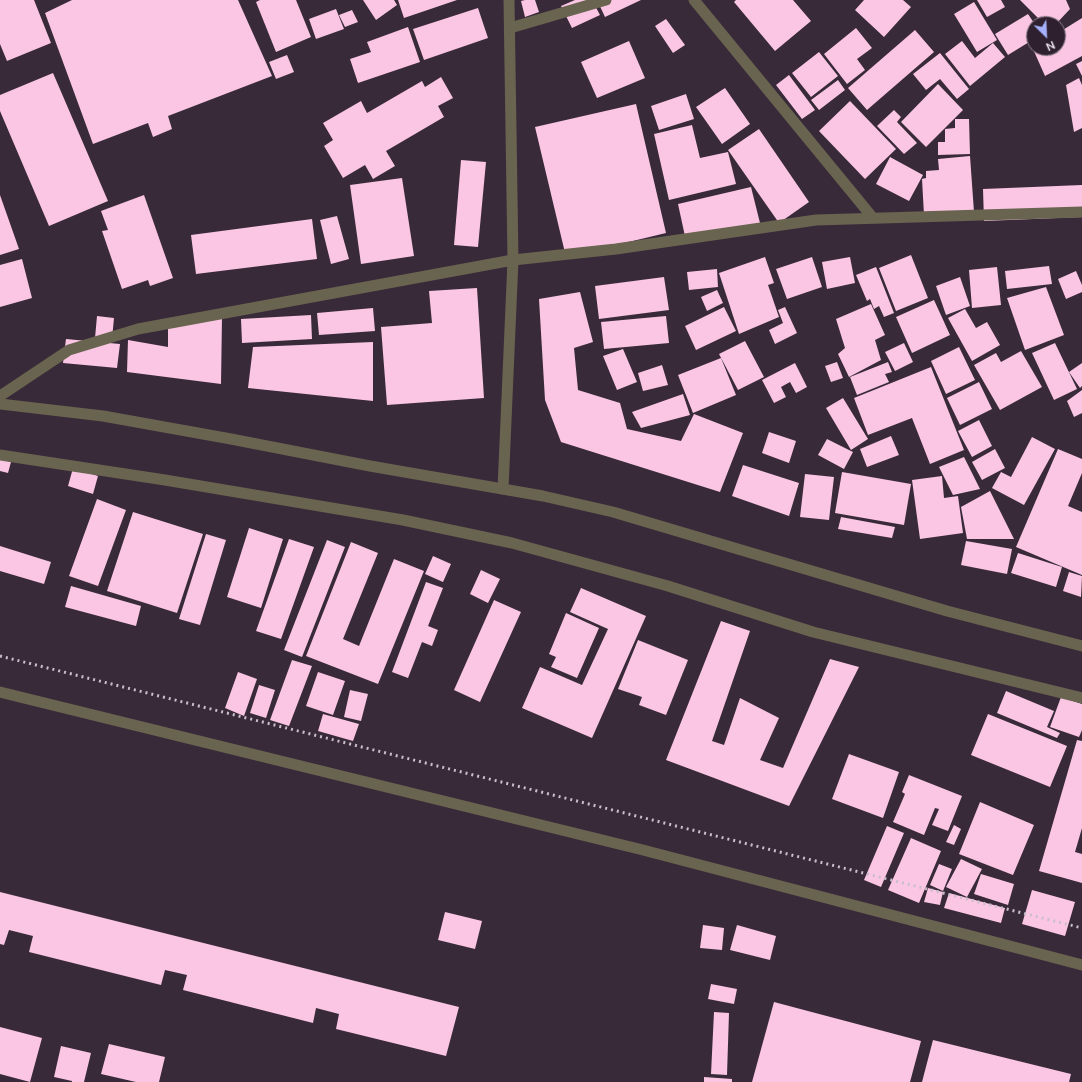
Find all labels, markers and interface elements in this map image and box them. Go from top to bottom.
north arrow [1026,16,1066,56]
text: N [1044,38,1057,54]

